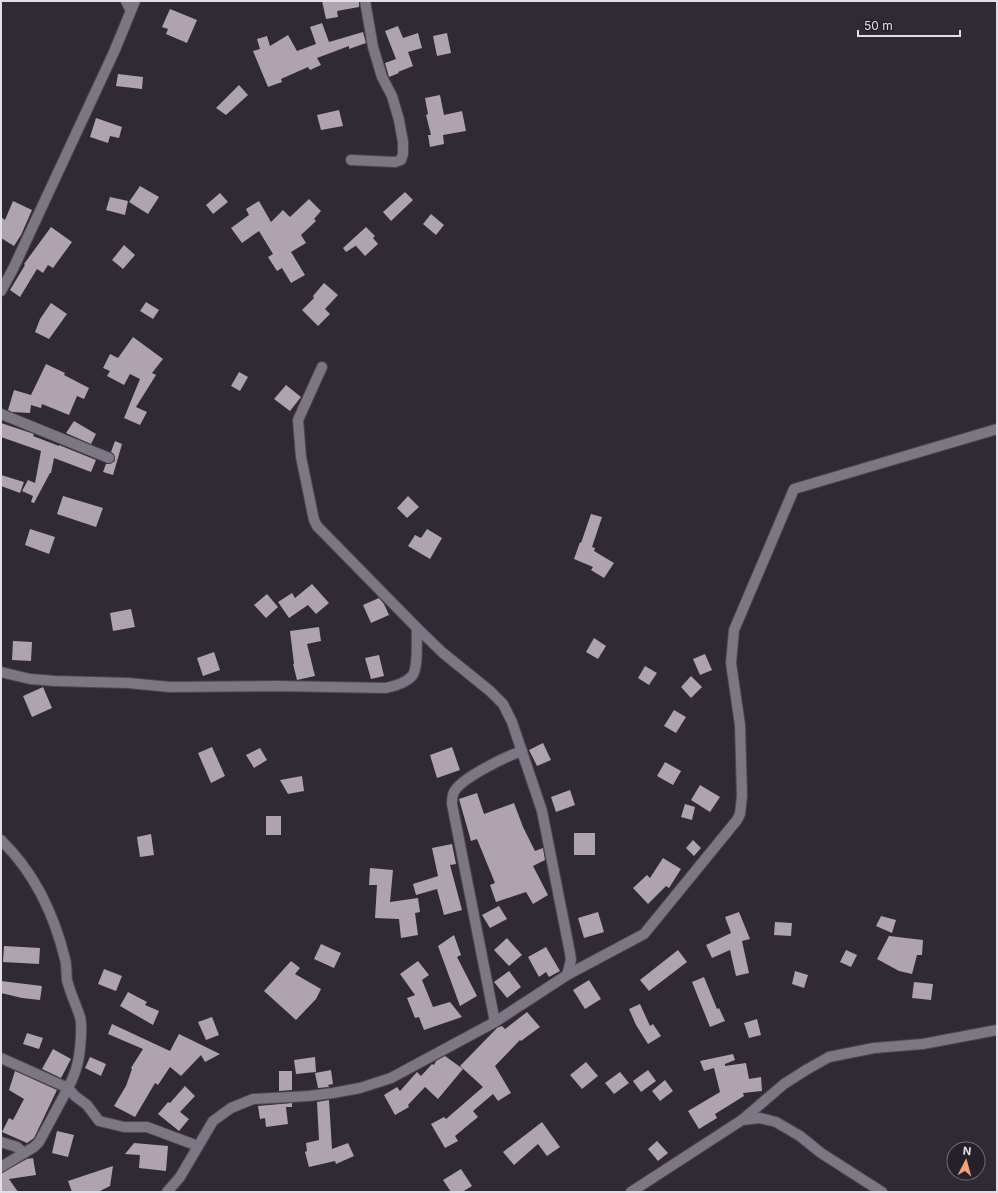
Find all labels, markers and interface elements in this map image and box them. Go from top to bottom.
scale bar [858,12,960,38]
text: 50 m [864,18,893,33]
north arrow [946,1141,986,1181]
text: N [962,1144,972,1158]

